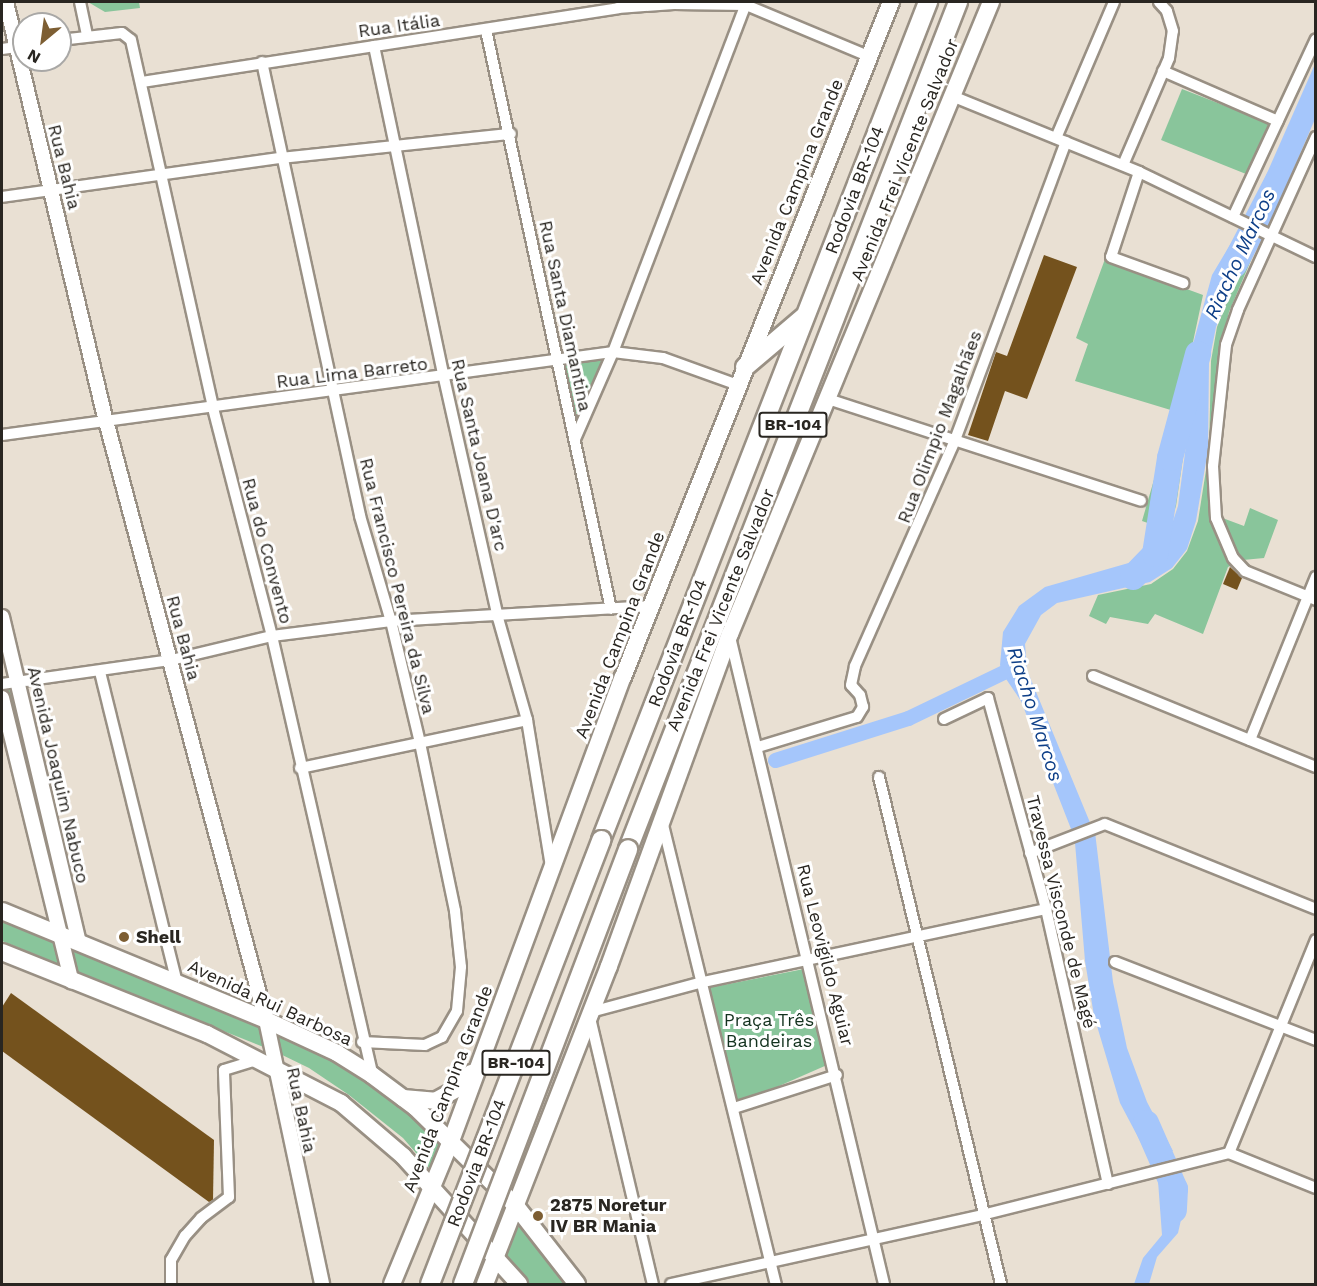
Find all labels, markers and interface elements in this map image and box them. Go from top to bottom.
street label: Rua Itália [357,10,441,42]
north arrow [12,12,72,72]
street label: Avenida Frei Vicente Salvador [846,35,964,285]
text: N [24,45,44,68]
street label: Avenida Campina Grande [746,76,848,288]
street label: Rua Bahia [43,122,85,212]
street label: Rodovia BR-104 [821,123,889,257]
water label: Riacho Marcos [1199,185,1281,323]
street label: Rua Santa Diamantina [534,218,596,414]
street label: Rua Olimpio Magalhães [893,327,987,527]
street label: Rua Lima Barreto [275,353,429,393]
street label: Rua Santa Joana D'arc [446,356,512,554]
road number: BR-104 [757,412,829,438]
street label: Rua Francisco Pereira da Silva [355,455,439,717]
street label: Rua do Convento [237,475,297,627]
street label: Avenida Frei Vicente Salvador [662,485,780,735]
street label: Avenida Campina Grande [570,528,670,742]
street label: Rodovia BR-104 [644,576,712,710]
street label: Rua Bahia [161,593,205,683]
water label: Riacho Marcos [1002,643,1068,785]
street label: Avenida Joaquim Nabuco [22,664,94,886]
street label: Travessa Visconde de Magé [1021,793,1101,1031]
street label: Rua Leovigildo Aguiar [792,861,858,1049]
place label: Shell [136,926,181,948]
marker: Shell [117,930,131,944]
street label: Avenida Rui Barbosa [184,955,356,1051]
street label: Avenida Campina Grande [398,982,498,1196]
park label: Praça Três Bandeiras [723,1010,815,1052]
road number: BR-104 [480,1050,552,1076]
street label: Rua Bahia [281,1065,321,1155]
street label: Rodovia BR-104 [443,1096,511,1230]
place label: 2875 Noretur IV BR Mania [550,1195,667,1238]
marker: 2875 Noretur IV BR Mania [531,1209,545,1223]

